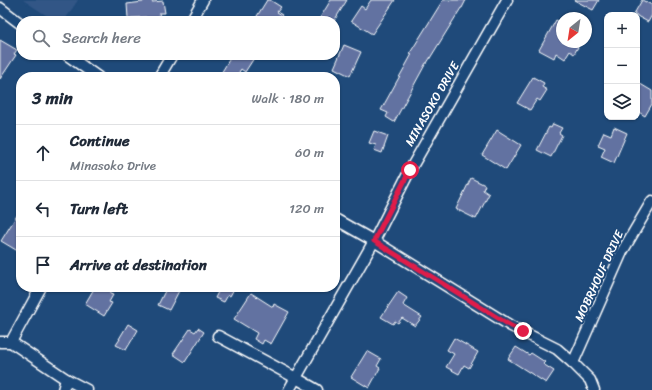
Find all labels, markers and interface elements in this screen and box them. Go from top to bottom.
north arrow [556,12,592,48]
map controls [604,12,640,120]
button: + [604,12,640,48]
search box [16,16,340,60]
text: Search here [62,25,141,51]
icon: search [30,27,52,49]
button: − [604,48,640,84]
street label: MINASOKO DRIVE [399,56,466,151]
text: 3 min [32,83,73,113]
button: layers [604,84,640,120]
text: Walk · 180 m [252,87,324,110]
text: Continue [70,128,130,154]
text: 60 m [295,141,324,164]
icon: ahead [32,142,54,164]
text: Minasoko Drive [70,154,156,177]
route start [401,161,419,179]
text: Turn left [70,196,128,222]
text: 120 m [289,197,324,220]
icon: left [32,198,54,220]
street label: MOBRHOUF DRIVE [568,225,630,325]
text: Arrive at destination [70,252,207,278]
icon: arrive [32,254,54,276]
route end [514,322,532,340]

